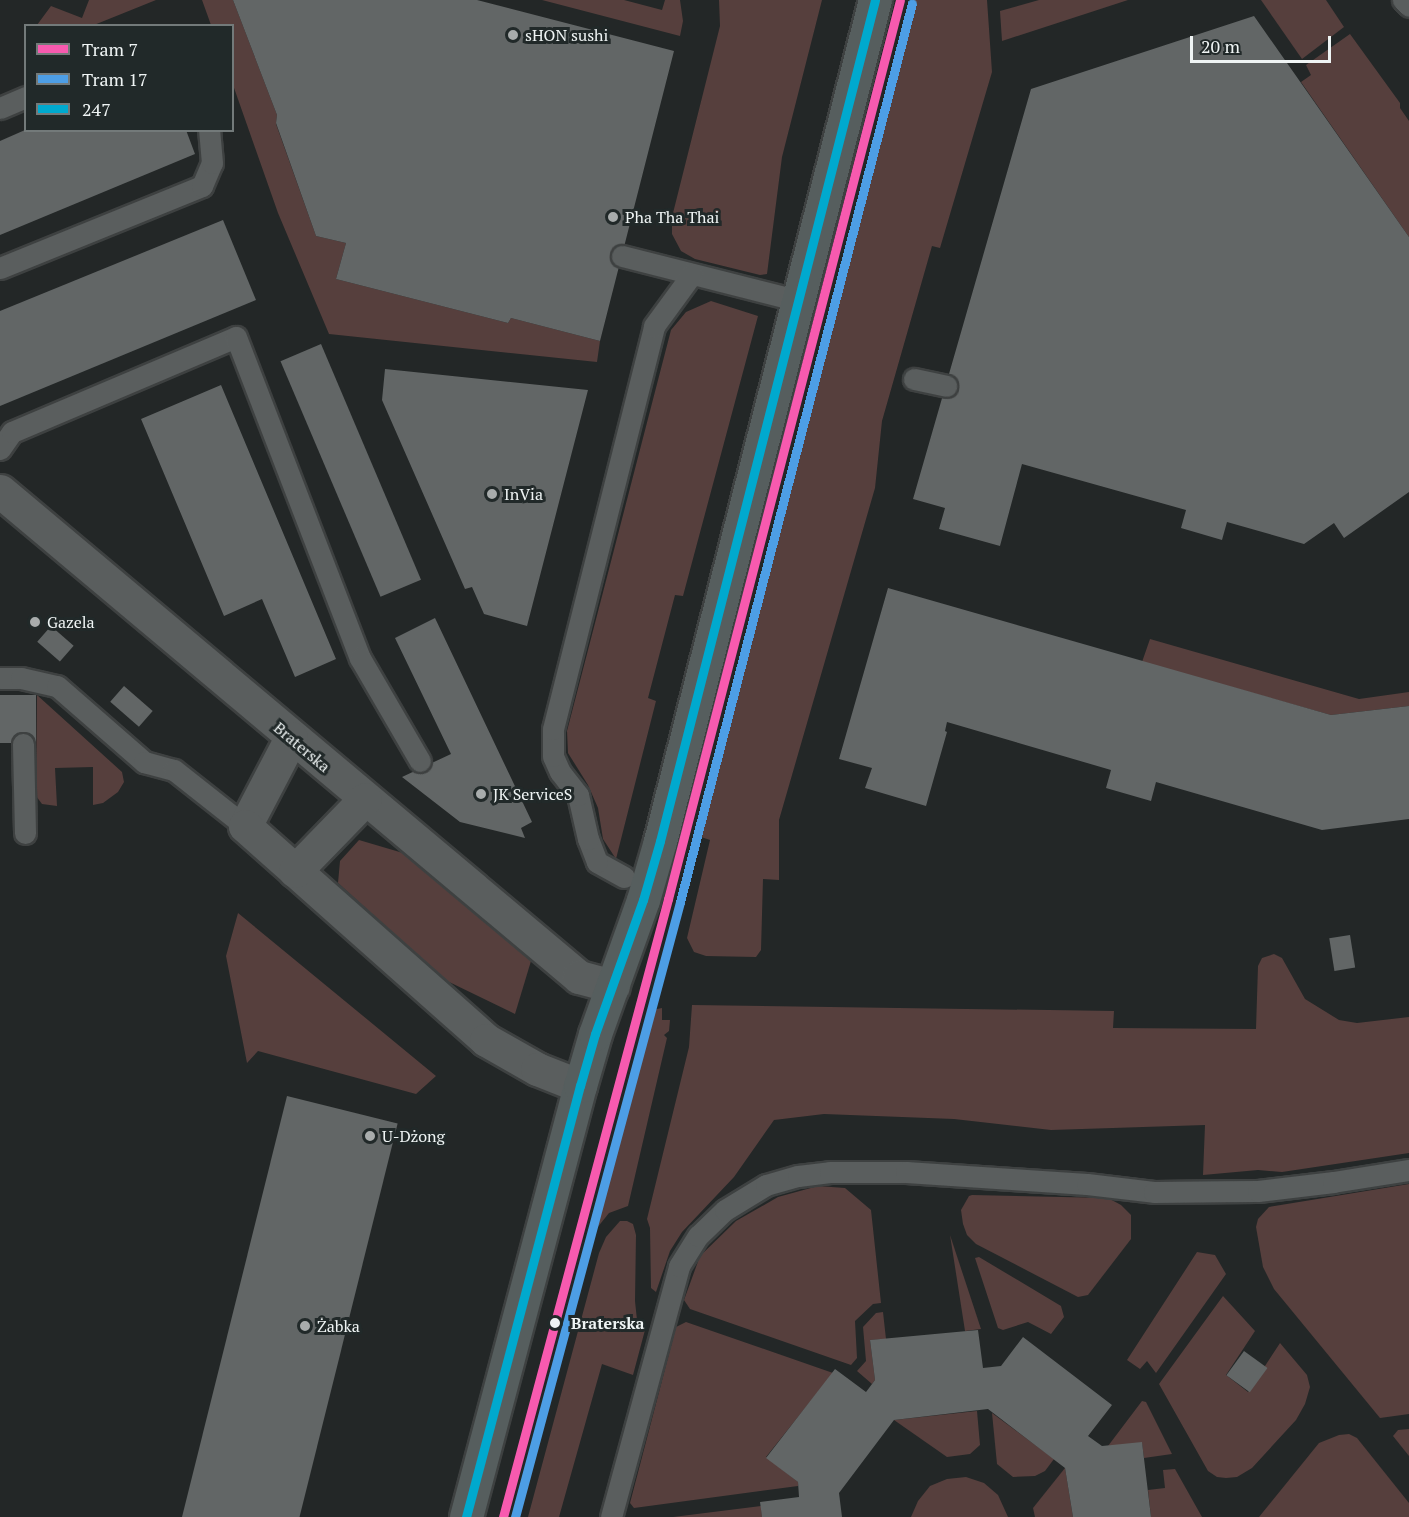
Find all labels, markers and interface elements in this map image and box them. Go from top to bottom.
legend [24,24,234,132]
scale bar [1193,24,1334,62]
place label: sHON sushi [525,25,608,45]
marker: sHON sushi [506,28,520,42]
text: 20 m [1201,34,1240,58]
text: Tram 7 [82,37,138,61]
text: Tram 17 [82,67,148,91]
text: 247 [82,97,111,121]
place label: Pha Tha Thai [625,207,719,227]
marker: Pha Tha Thai [606,210,620,224]
place label: InVia [504,484,543,504]
marker: InVia [485,487,499,501]
place label: Gazela [47,612,95,632]
marker: Gazela [28,615,42,629]
street label: Braterska [270,718,334,776]
place label: JK ServiceS [493,784,572,804]
marker: JK ServiceS [474,787,488,801]
place label: U-Dżong [382,1126,445,1146]
marker: U-Dżong [363,1129,377,1143]
marker: Braterska [544,1312,566,1334]
place label: Braterska [571,1313,645,1333]
place label: Żabka [317,1316,360,1336]
marker: Żabka [298,1319,312,1333]

